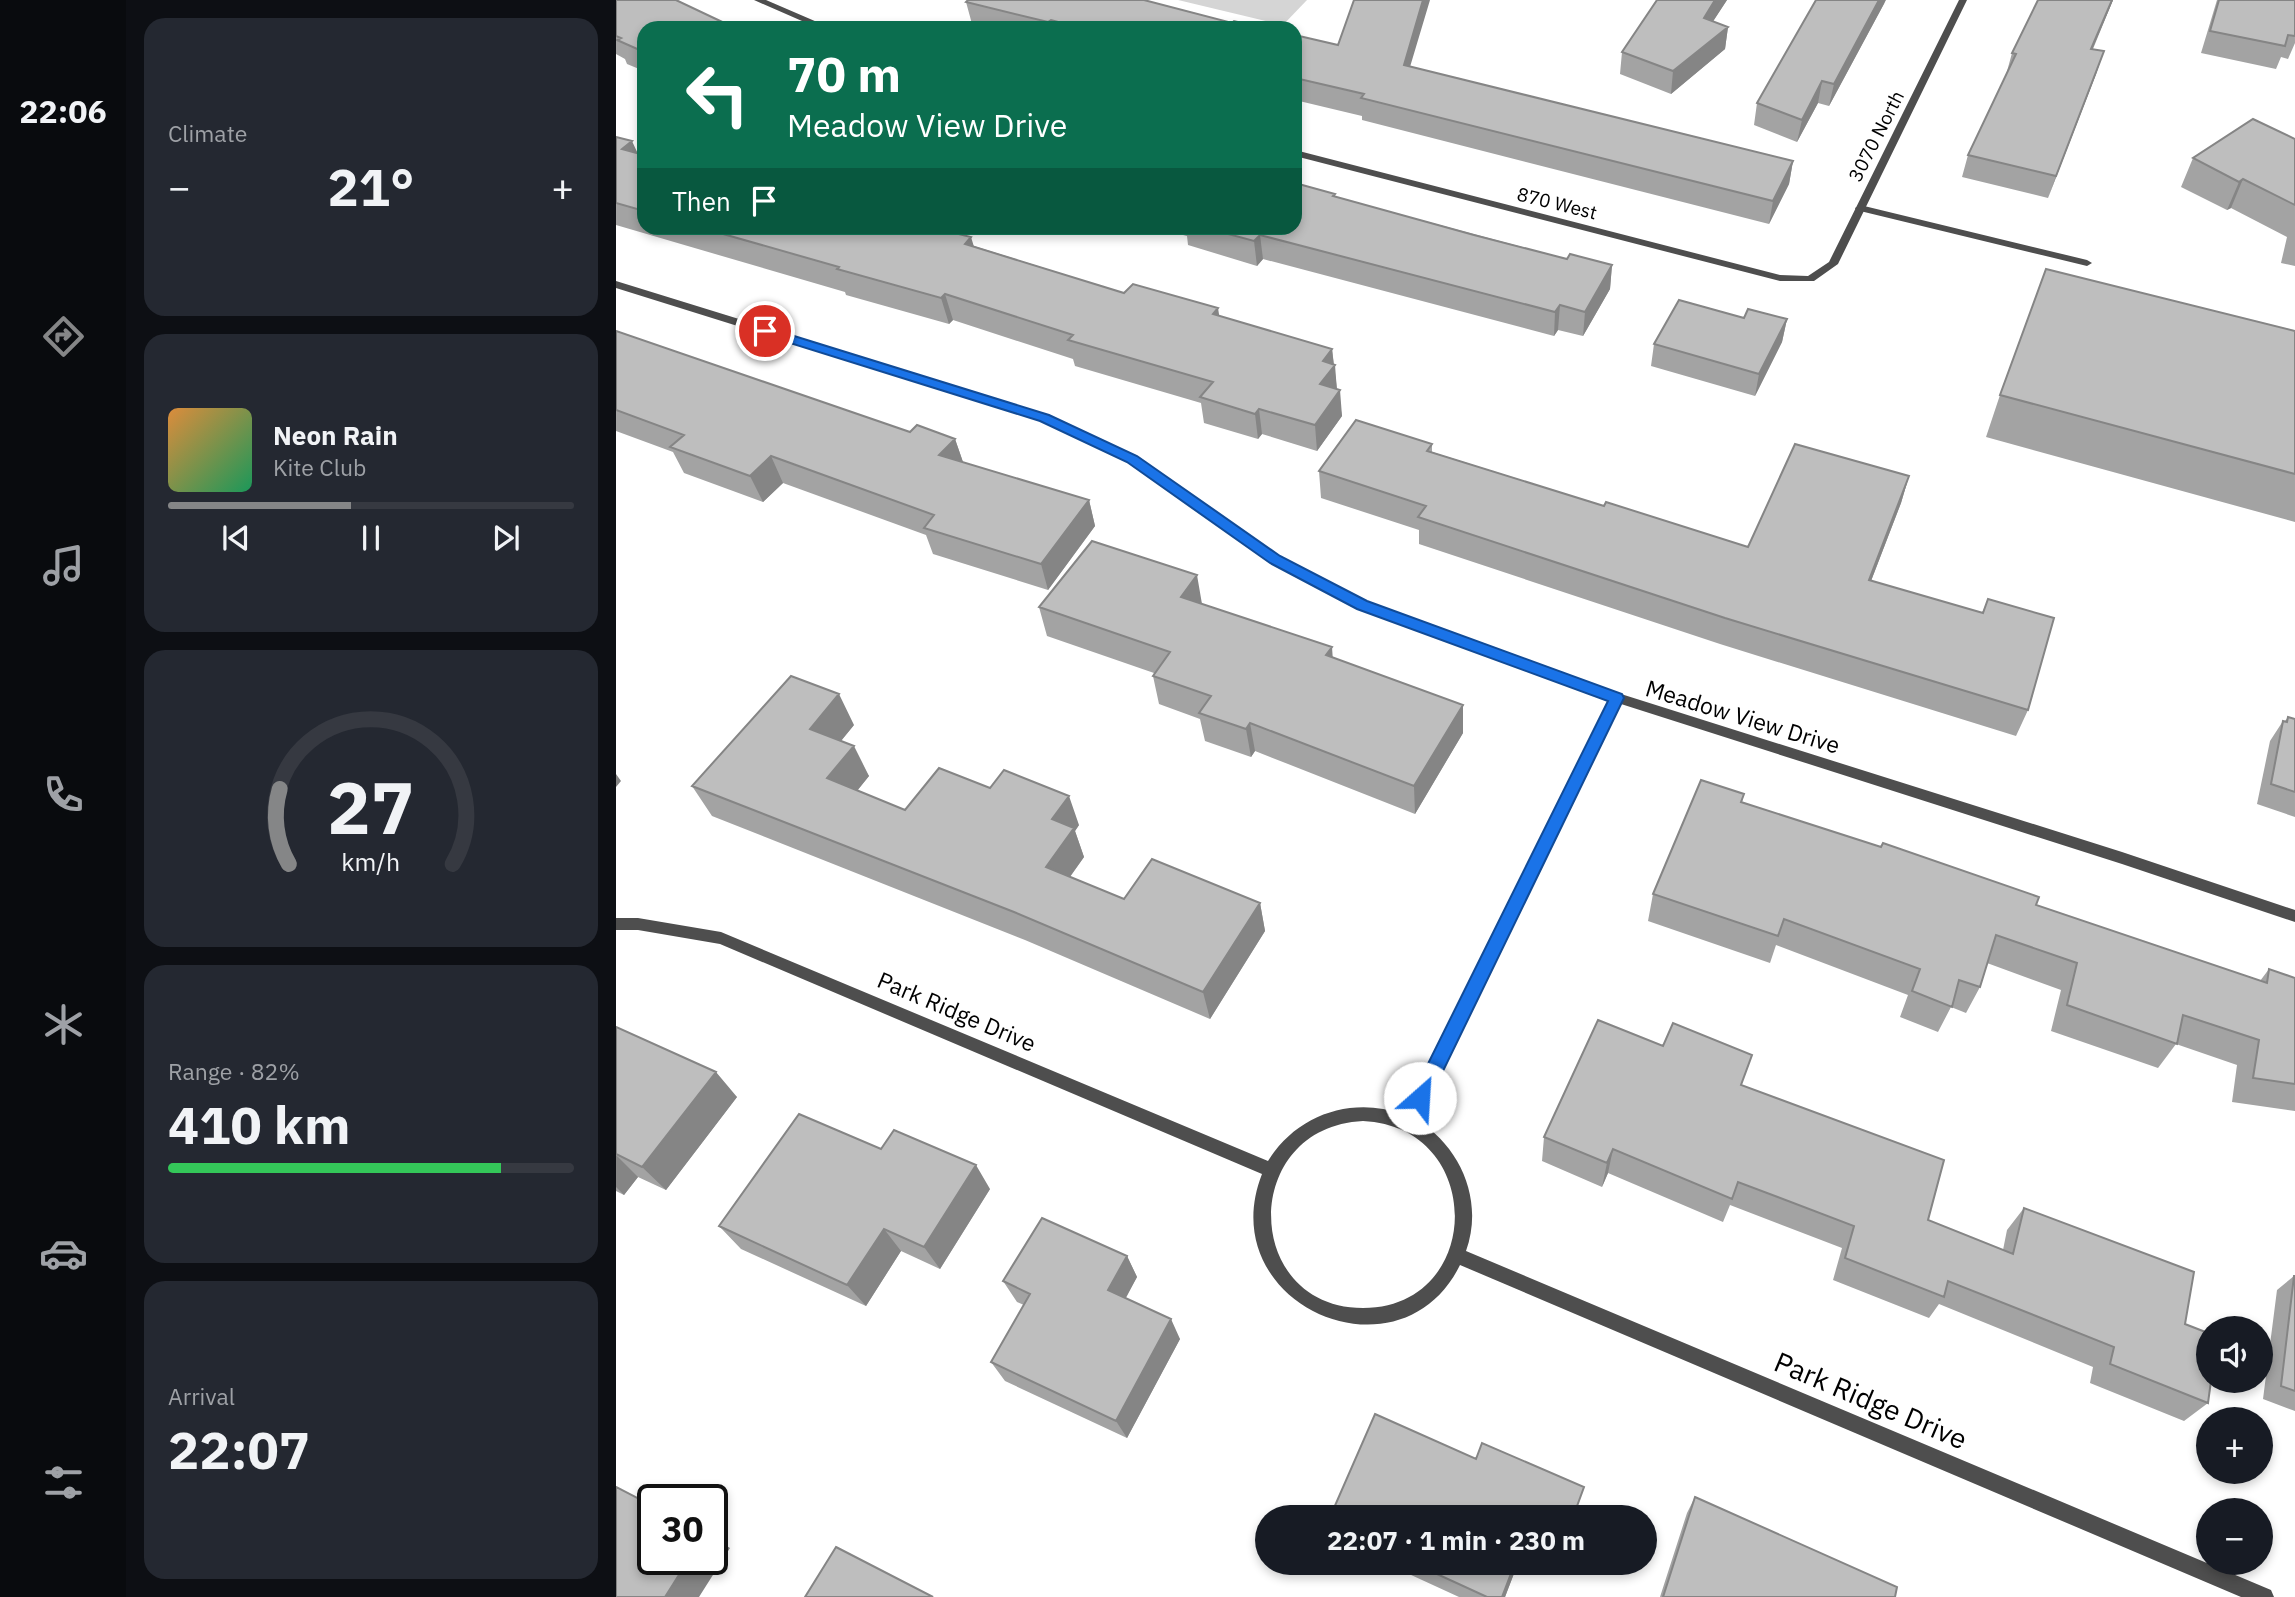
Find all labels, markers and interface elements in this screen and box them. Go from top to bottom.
text: 70 m [787,42,901,105]
icon: left [672,49,763,140]
street label: 3070 North [1843,87,1909,185]
text: 22:06 [19,90,107,132]
text: Meadow View Drive [787,104,1067,146]
text: Climate [168,118,247,148]
text: 21° [328,153,414,220]
text: − [168,162,191,211]
text: + [551,162,574,211]
street label: 870 West [1515,181,1599,225]
icon: arrive [745,182,783,220]
text: Then [672,184,731,218]
pin [735,301,795,361]
icon: directions [39,312,88,361]
icon: arrive [746,312,784,350]
text: Neon Rain [273,418,398,452]
text: Kite Club [273,452,366,482]
icon: previous [217,519,255,557]
icon: pause [352,519,390,557]
icon: next [487,519,525,557]
icon: music [39,541,88,590]
street label: Meadow View Drive [1642,672,1844,760]
text: 27 [327,760,415,855]
icon: phone [39,770,88,819]
text: km/h [342,845,400,878]
street label: Park Ridge Drive [873,964,1041,1058]
icon: climate [39,1000,88,1049]
text: Range · 82% [168,1056,300,1086]
position arrow [1383,1061,1457,1135]
text: 410 km [168,1091,350,1158]
icon: car [39,1229,88,1278]
map controls [2196,1316,2273,1575]
button: sound [2196,1316,2273,1393]
street label: Park Ridge Drive [1769,1343,1973,1457]
text: Arrival [168,1381,235,1411]
button: + [2196,1407,2273,1484]
text: 22:07 [168,1416,310,1483]
icon: filters [39,1458,88,1507]
speed limit sign: 30 [637,1484,728,1575]
button: − [2196,1498,2273,1575]
text: 22:07 · 1 min · 230 m [1327,1523,1585,1557]

